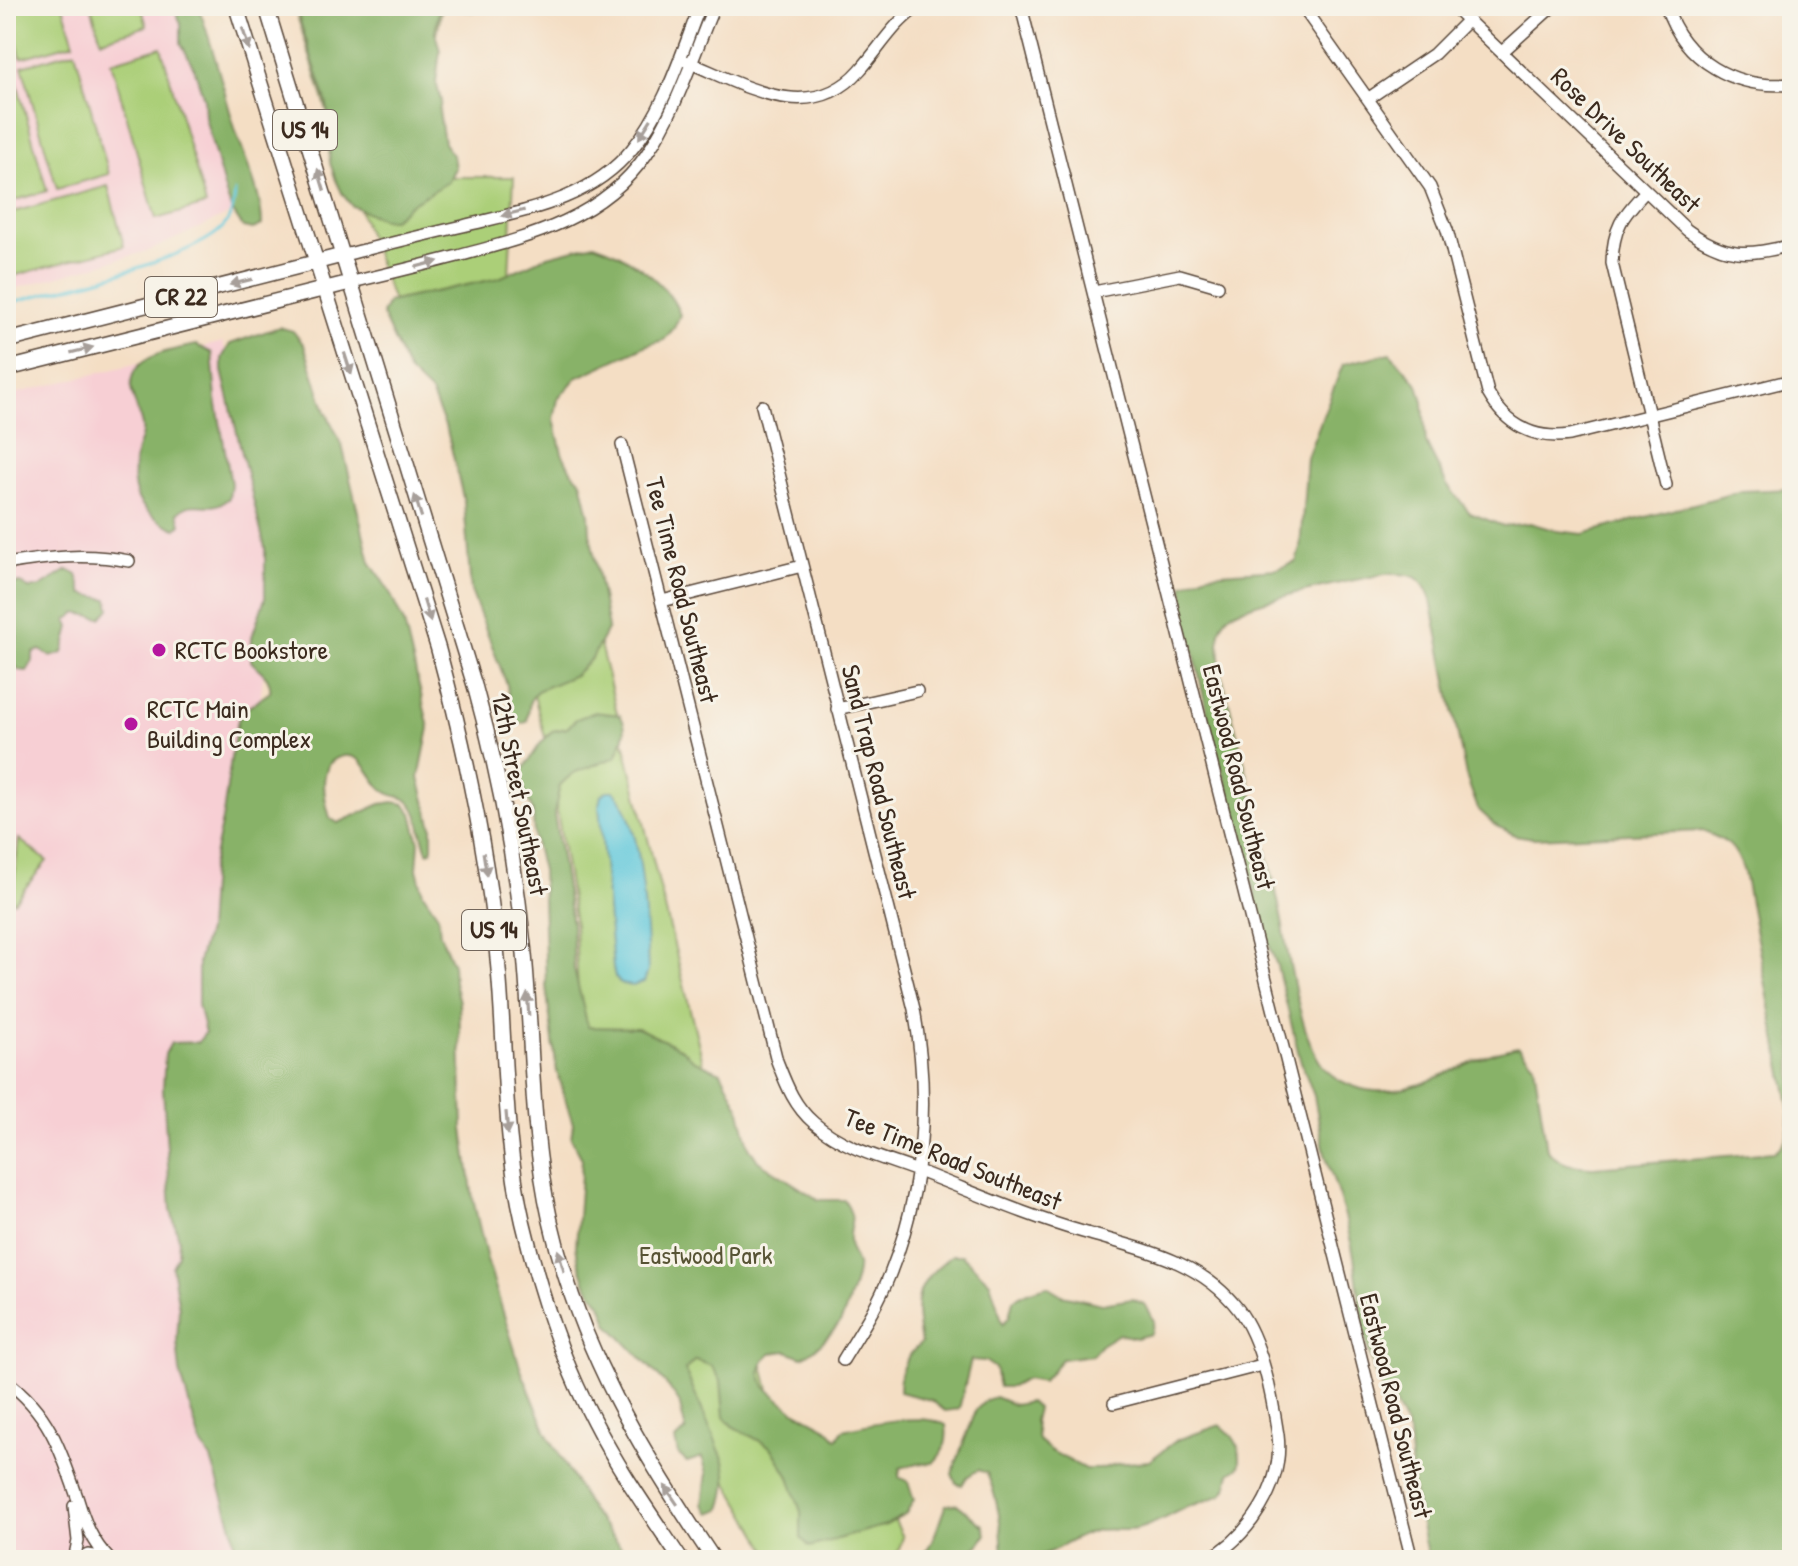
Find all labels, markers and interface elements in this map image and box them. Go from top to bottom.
one-way arrow [241,27,253,51]
street label: Rose Drive Southeast [1544,59,1710,221]
road number: US 14 [273,110,337,150]
one-way arrow [638,118,653,139]
one-way arrow [314,168,327,192]
one-way arrow [500,208,525,220]
one-way arrow [415,257,440,269]
one-way arrow [228,276,253,288]
road number: CR 22 [145,277,217,317]
one-way arrow [69,343,94,355]
one-way arrow [342,352,354,376]
street label: Tee Time Road Southeast [637,473,728,708]
one-way arrow [411,493,424,517]
one-way arrow [421,600,434,624]
place label: RCTC Bookstore [175,632,328,667]
marker: RCTC Bookstore [150,641,168,659]
street label: Sand Trap Road Southeast [833,661,926,904]
street label: Eastwood Road Southeast [1195,661,1285,894]
street label: 12th Street Southeast [484,689,558,899]
place label: RCTC Main Building Complex [147,691,311,756]
marker: RCTC Main Building Complex [122,715,140,733]
one-way arrow [479,852,492,877]
road number: US 14 [462,910,526,950]
one-way arrow [521,991,534,1016]
street label: Tee Time Road Southeast [839,1099,1068,1219]
one-way arrow [501,1111,514,1136]
park label: Eastwood Park [639,1237,773,1272]
one-way arrow [554,1249,566,1274]
street label: Eastwood Road Southeast [1352,1290,1442,1523]
one-way arrow [663,1485,678,1506]

